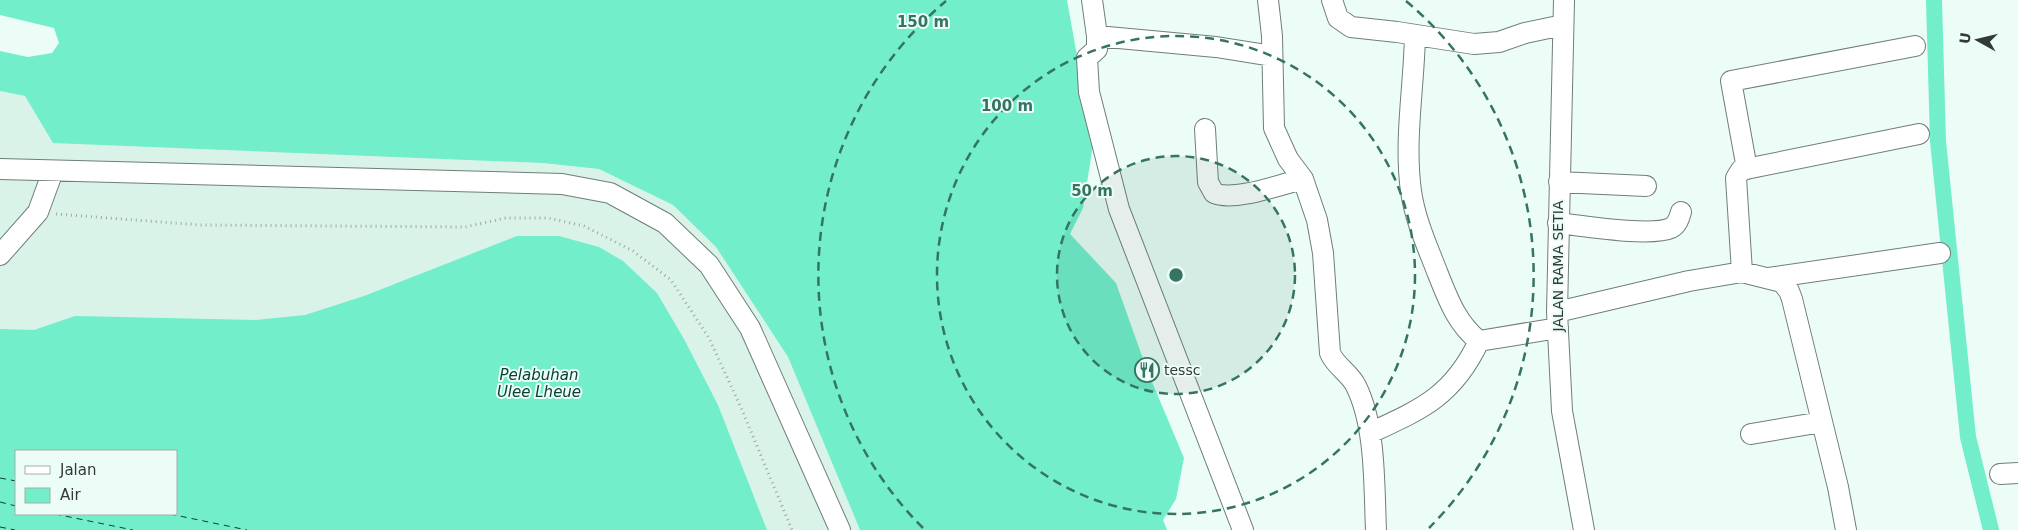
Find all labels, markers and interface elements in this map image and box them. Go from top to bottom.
text: 150 m [897,13,949,31]
north arrow [1953,15,2003,65]
text: U [1956,31,1974,45]
text: 100 m [981,97,1033,115]
text: 50 m [1071,182,1113,200]
street label: JALAN RAMA SETIA [1550,200,1566,332]
centre of rings [1167,266,1185,284]
restaurant icon: tessc [1134,357,1160,383]
place label: tessc [1164,362,1200,378]
water label: Pelabuhan Ulee Lheue [497,366,581,401]
legend [15,450,178,515]
text: Jalan [59,461,96,479]
text: Air [60,486,81,504]

